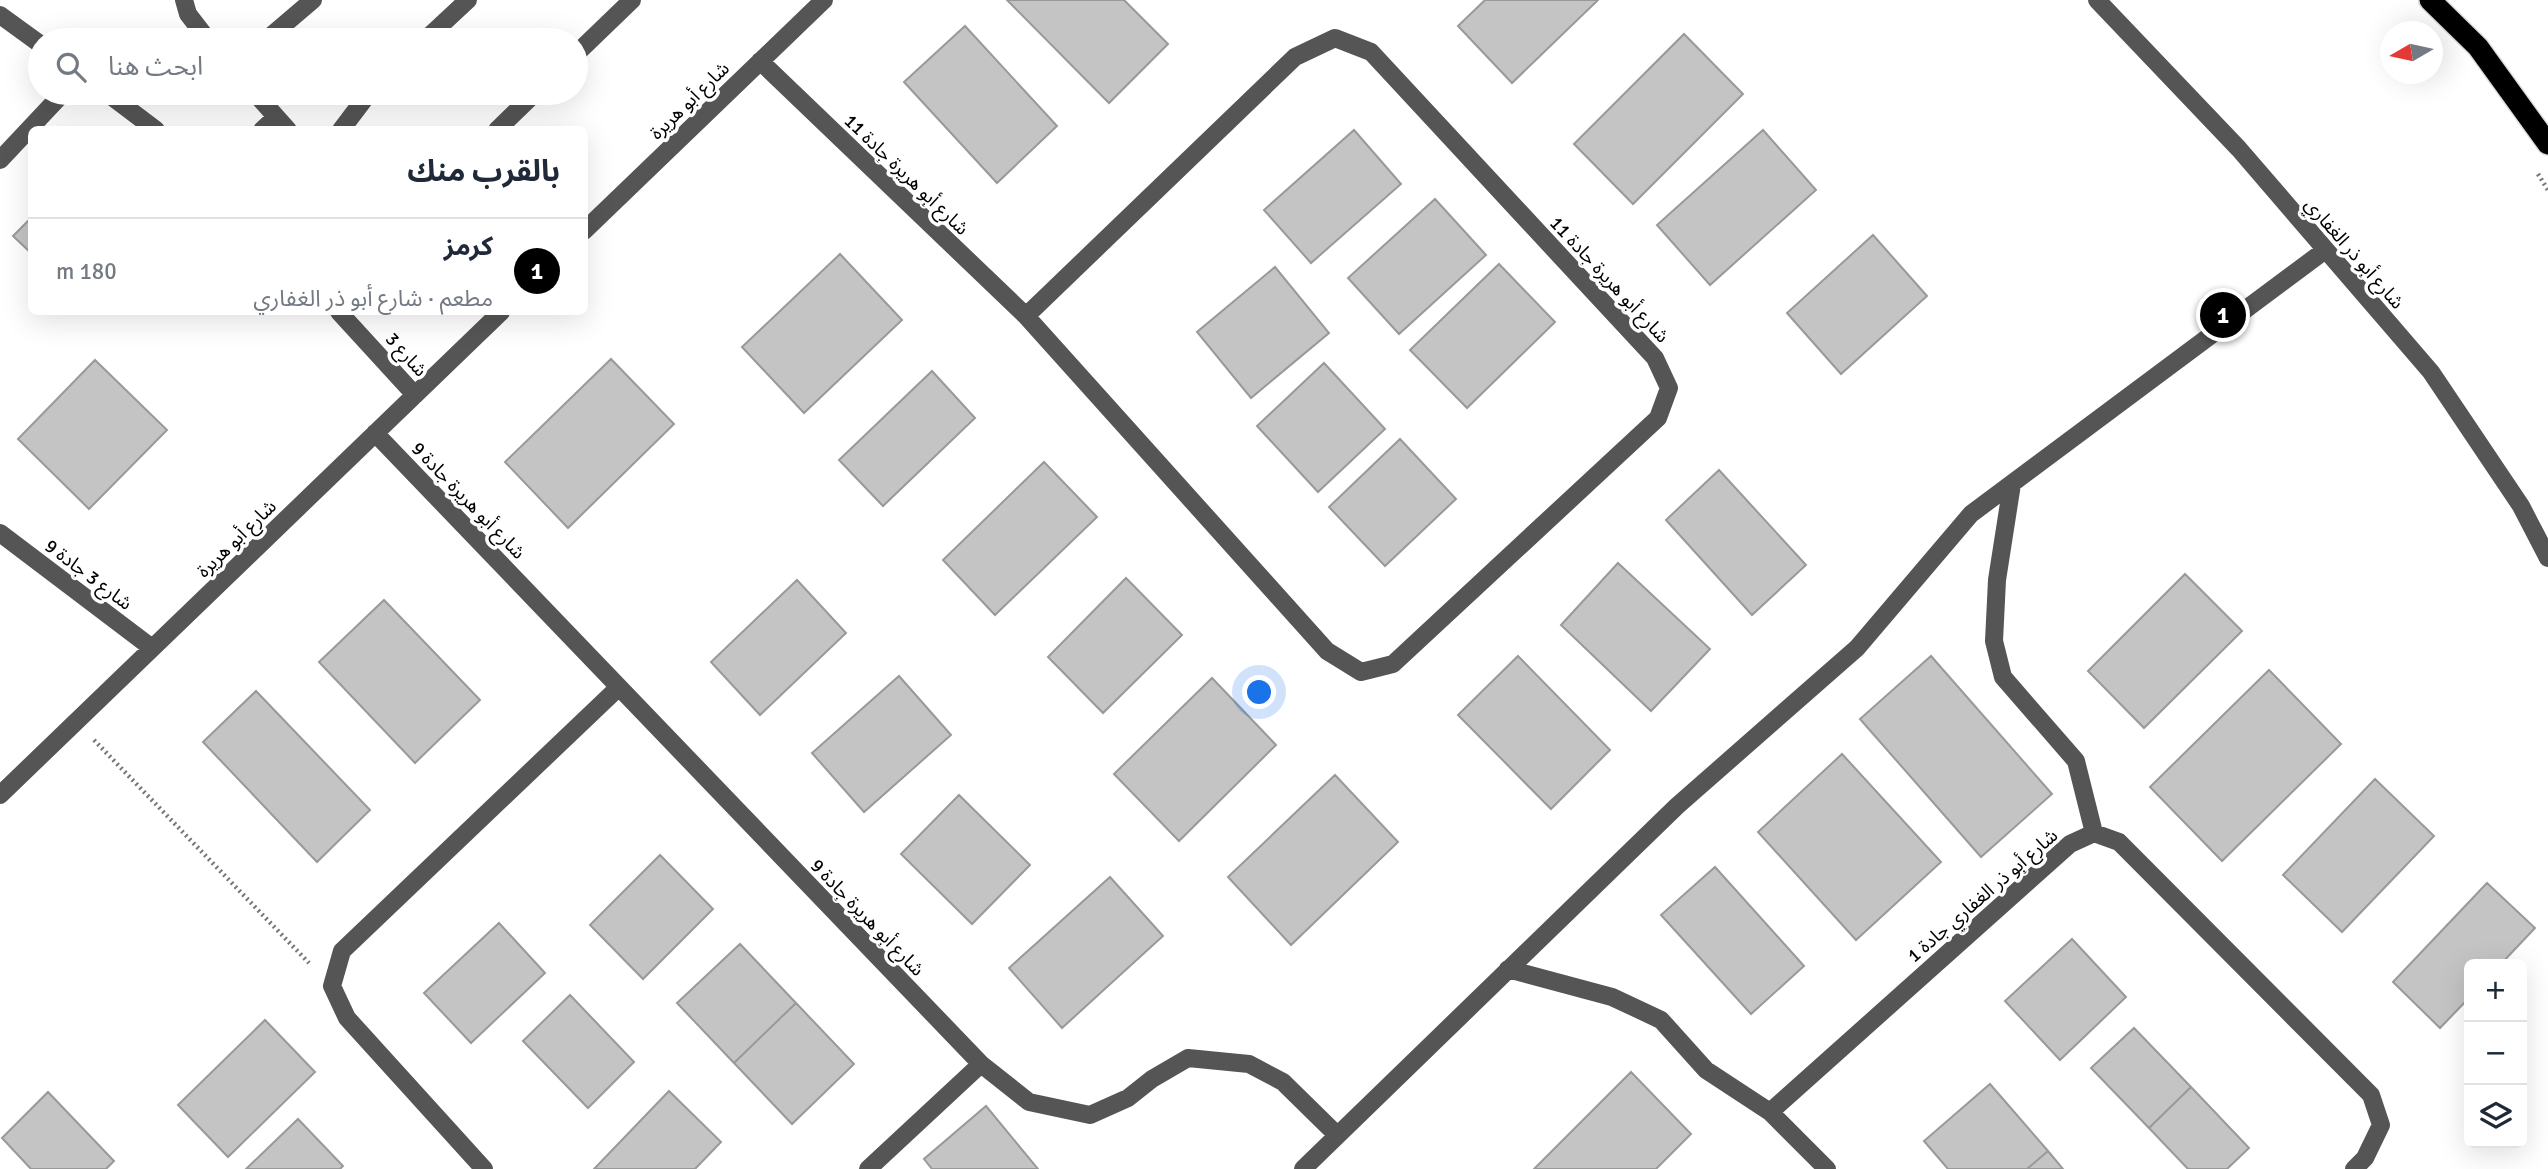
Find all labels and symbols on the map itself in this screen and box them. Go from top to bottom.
north arrow [2380,21,2443,84]
street label: شارع أبو هريرة [645,57,735,145]
street label: شارع أبو هريرة جادة 11 [838,109,974,241]
street label: شارع أبو ذر الغفاري [2297,193,2409,316]
street label: شارع أبو هريرة جادة 11 [1544,211,1674,349]
pin: 1 [2200,289,2246,341]
street label: شارع 3 [379,328,432,382]
street label: شارع أبو هريرة جادة 9 [405,437,530,565]
street label: شارع أبو هريرة [192,495,282,583]
street label: شارع 3 جادة 9 [39,534,137,616]
your location [1242,675,1276,709]
street label: شارع أبو ذر الغفاري جادة 1 [1902,824,2065,970]
street label: شارع أبو هريرة جادة 9 [804,854,929,982]

